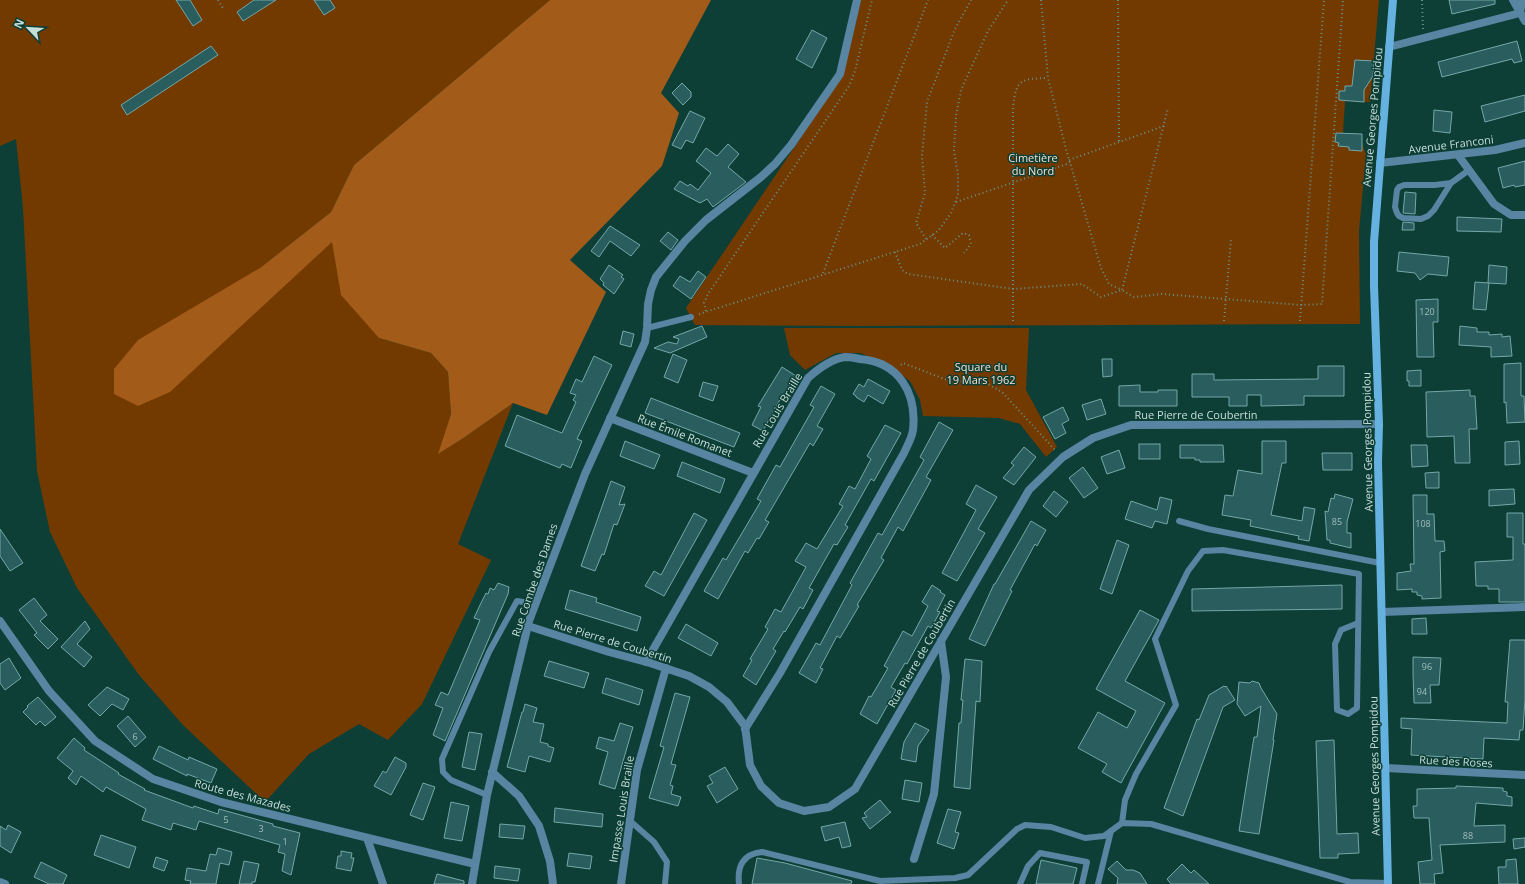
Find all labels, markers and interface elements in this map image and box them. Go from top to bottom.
north arrow [8,8,48,48]
text: N [10,16,27,31]
street label: Avenue Georges Pompidou [1358,47,1386,187]
street label: Avenue Franconi [1408,131,1494,157]
park label: Cimetière du Nord [1008,150,1058,178]
house number: 120 [1419,305,1435,318]
park label: Square du 19 Mars 1962 [946,359,1016,387]
street label: Rue Louis Braille [749,370,805,450]
street label: Avenue Georges Pompidou [1358,372,1376,512]
street label: Rue Pierre de Coubertin [1134,407,1258,422]
street label: Rue Émile Romanet [636,410,734,460]
house number: 85 [1332,515,1342,528]
house number: 108 [1415,517,1431,530]
street label: Rue Combe des Dames [508,521,560,639]
street label: Rue Pierre de Coubertin [884,596,958,710]
street label: Rue Pierre de Coubertin [552,616,674,666]
house number: 96 [1422,660,1432,673]
house number: 94 [1417,685,1427,698]
street label: Avenue Georges Pompidou [1365,696,1383,836]
house number: 6 [132,730,138,743]
street label: Rue des Roses [1419,752,1493,770]
street label: Impasse Louis Braille [605,755,637,863]
street label: Route des Mazades [193,775,293,815]
house number: 5 [223,813,229,826]
house number: 3 [258,822,264,835]
house number: 88 [1463,829,1473,842]
house number: 1 [282,835,288,848]

